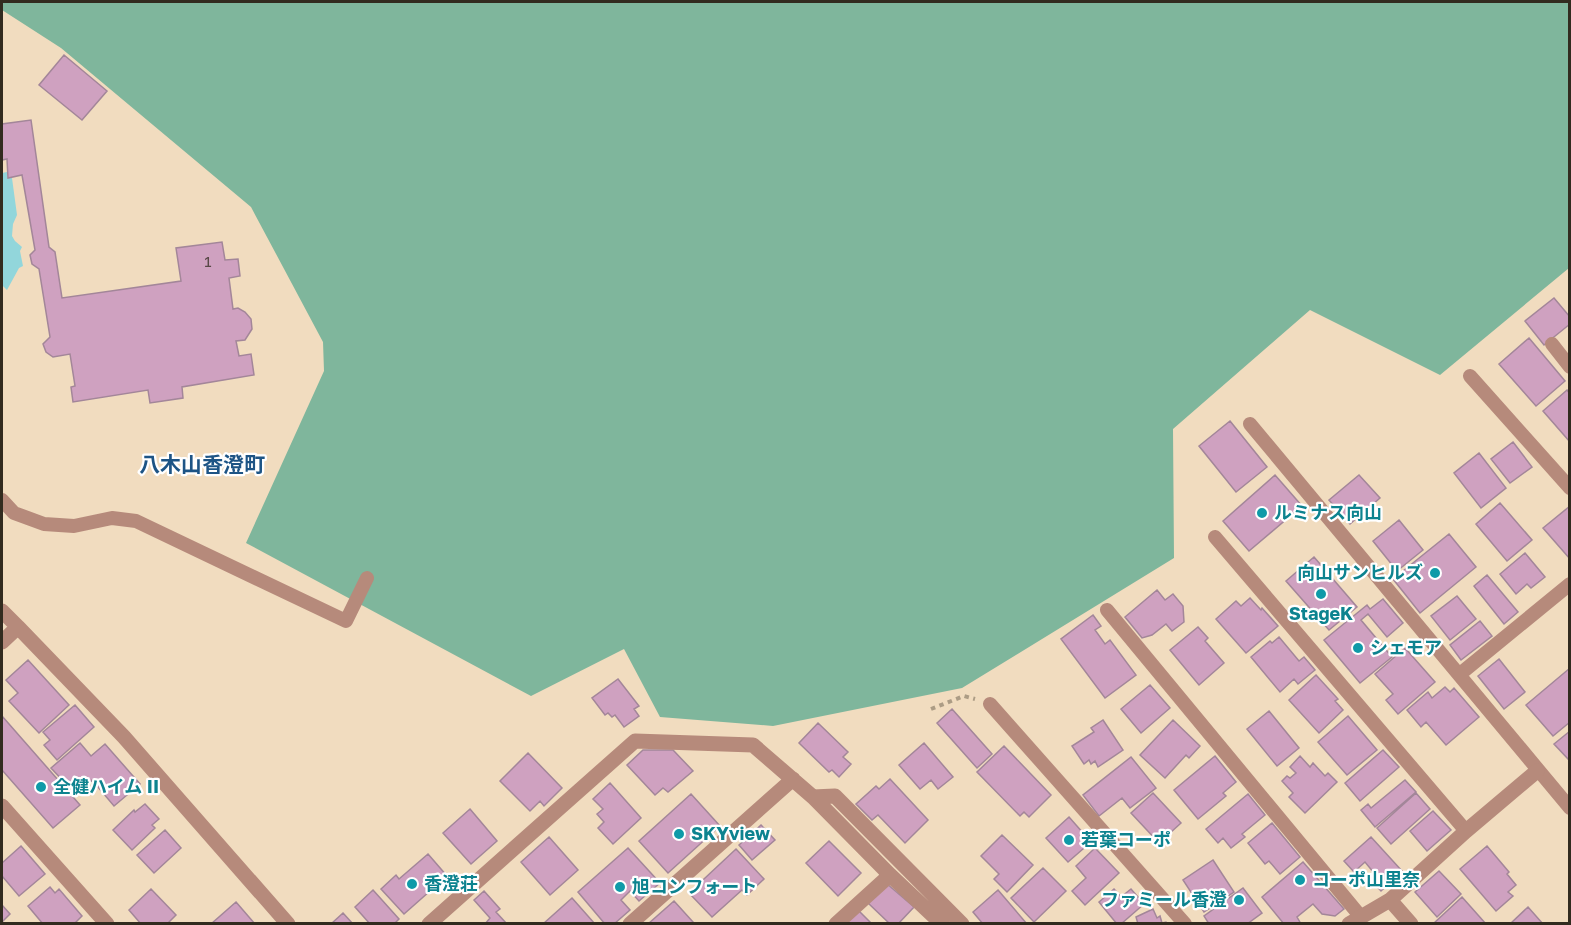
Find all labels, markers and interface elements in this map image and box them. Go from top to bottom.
house number: 1 [204,252,212,270]
district label: 八木山香澄町 [139,451,265,477]
place label: ルミナス向山 [1274,501,1382,523]
marker: ルミナス向山 [1255,506,1269,520]
place label: 向山サンヒルズ [1297,561,1423,583]
marker: 向山サンヒルズ [1428,566,1442,580]
marker: StageK [1314,587,1328,601]
place label: StageK [1289,602,1353,624]
place label: シェモア [1370,636,1442,658]
marker: シェモア [1351,641,1365,655]
place label: 全健ハイム II [53,775,159,797]
marker: 全健ハイム II [34,780,48,794]
place label: SKYview [691,822,770,844]
marker: SKYview [672,827,686,841]
place label: 若葉コーポ [1081,828,1171,850]
marker: 若葉コーポ [1062,833,1076,847]
place label: コーポ山里奈 [1312,868,1420,890]
place label: 香澄荘 [424,872,478,894]
marker: コーポ山里奈 [1293,873,1307,887]
place label: 旭コンフォート [632,875,757,897]
marker: 香澄荘 [405,877,419,891]
marker: 旭コンフォート [613,880,627,894]
place label: ファミール香澄 [1101,888,1227,910]
marker: ファミール香澄 [1232,893,1246,907]

